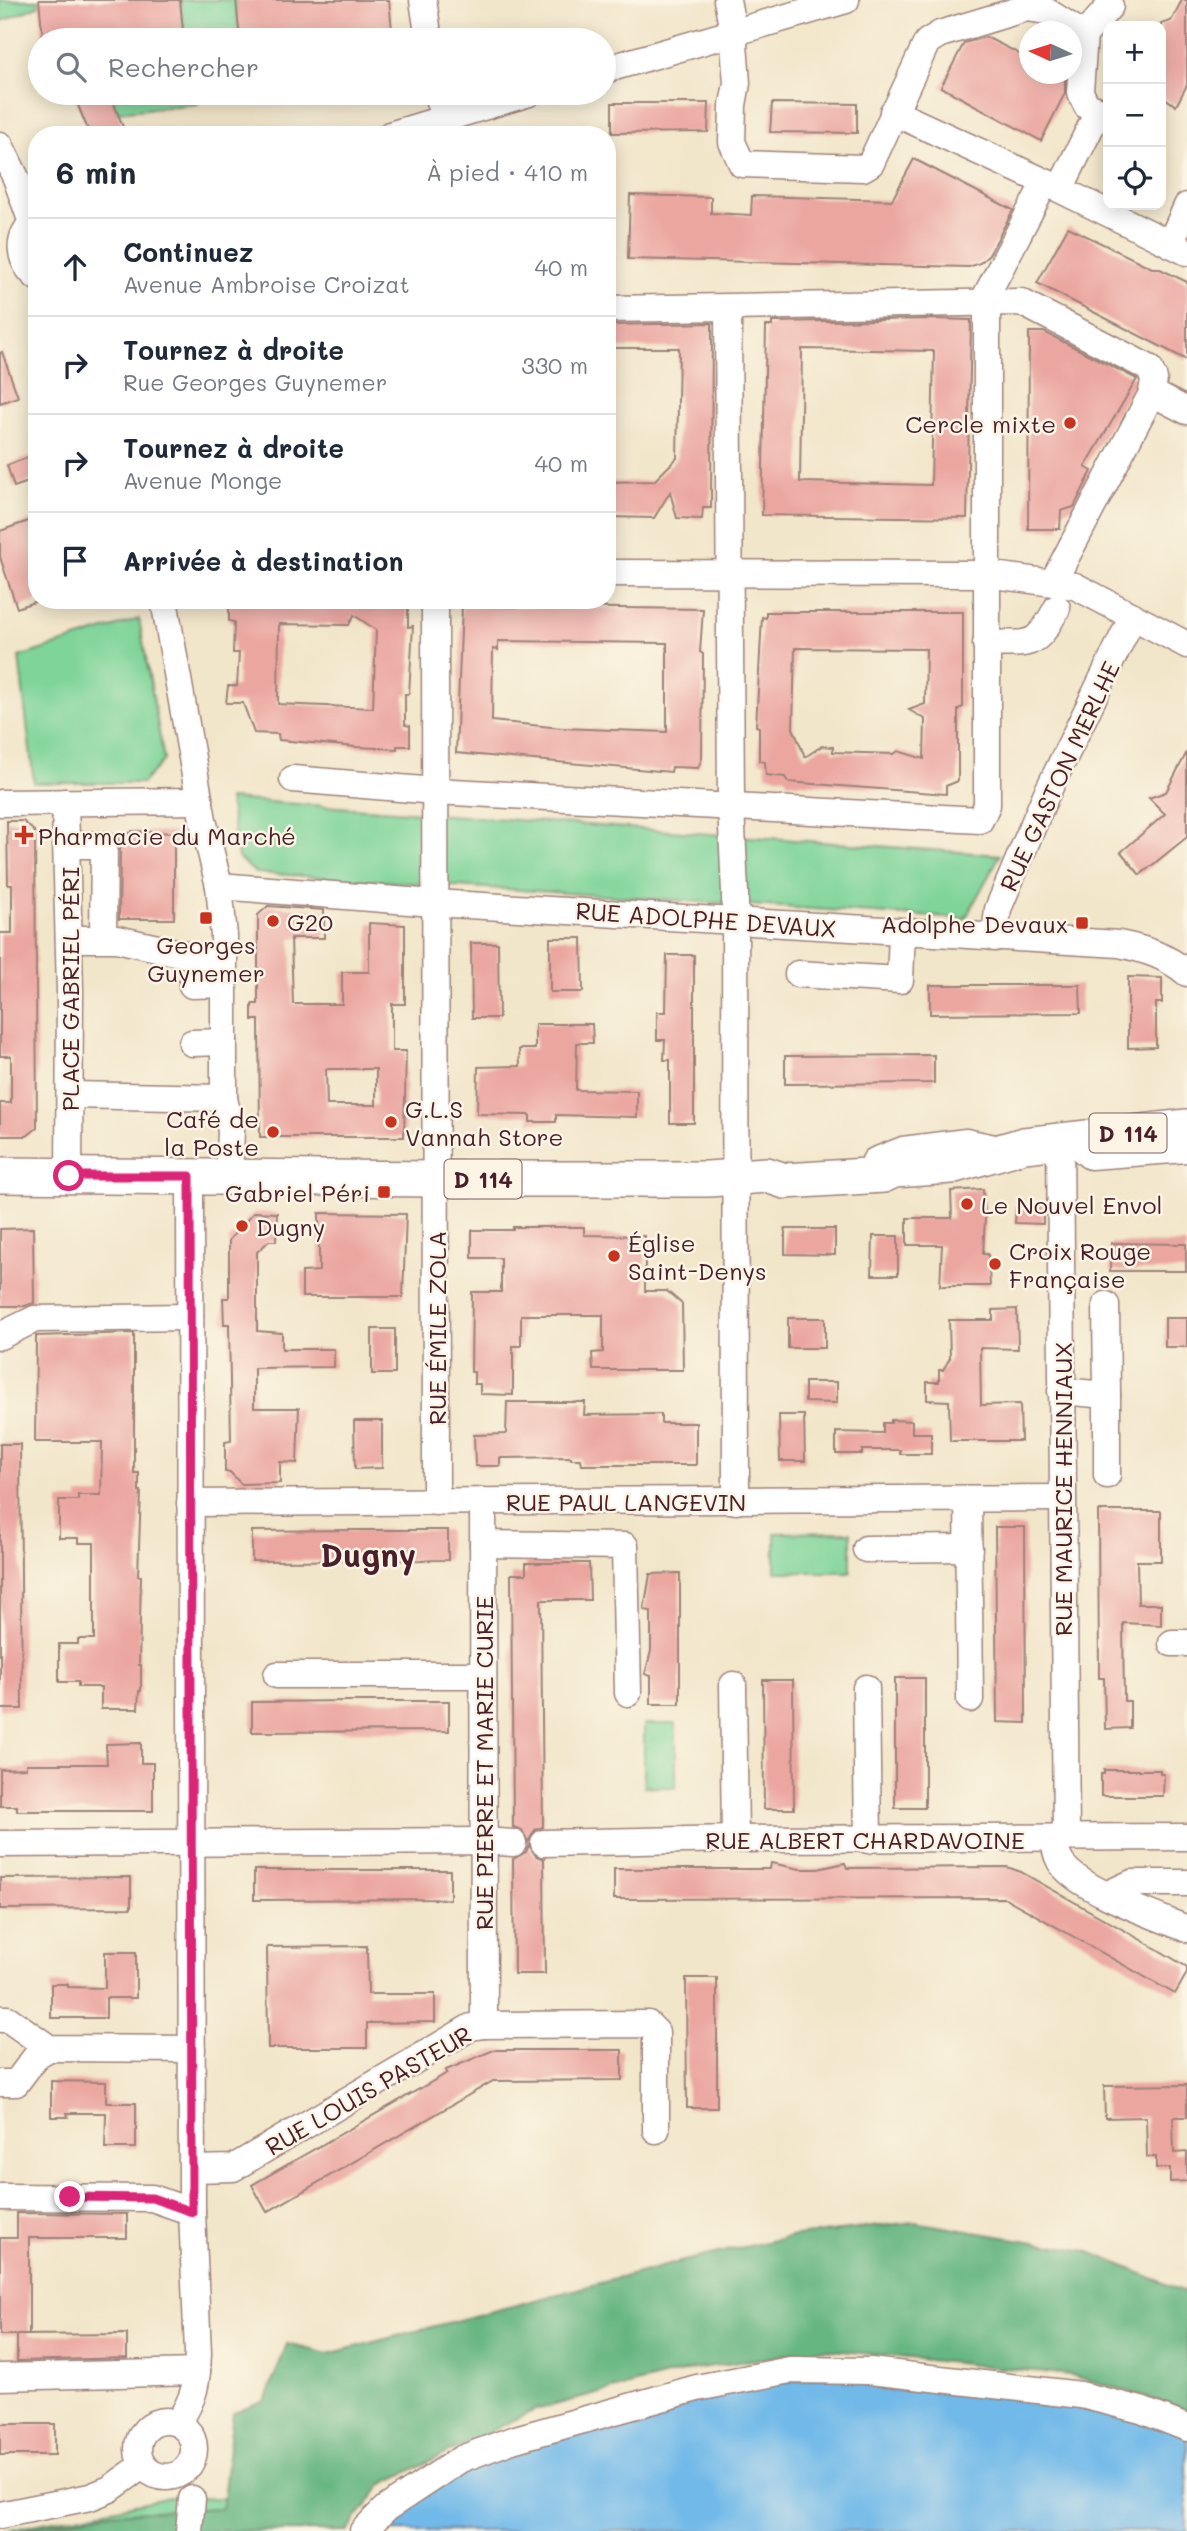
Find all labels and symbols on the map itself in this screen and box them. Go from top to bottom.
north arrow [1019,21,1082,84]
place label: Cercle mixte [905,408,1056,439]
marker: Cercle mixte [1062,415,1078,431]
street label: RUE GASTON MERLHE [992,656,1126,896]
place label: Pharmacie du Marché [38,820,296,851]
marker: Pharmacie du Marché [16,827,32,843]
street label: PLACE GABRIEL PÉRI [54,867,85,1111]
street label: RUE ADOLPHE DEVAUX [575,894,837,944]
place label: G20 [287,906,333,937]
place label: Adolphe Devaux [881,908,1068,939]
marker: Georges Guynemer [198,910,214,926]
marker: G20 [265,913,281,929]
marker: Adolphe Devaux [1074,915,1090,931]
place label: Georges Guynemer [147,929,265,988]
place label: G.L.S Vannah Store [405,1093,563,1152]
place label: Café de la Poste [164,1103,259,1162]
marker: G.L.S Vannah Store [383,1114,399,1130]
road number: D 114 [1090,1114,1166,1152]
marker: Café de la Poste [265,1124,281,1140]
route start [53,1160,84,1191]
road number: D 114 [444,1160,522,1198]
place label: Gabriel Péri [225,1177,370,1208]
marker: Gabriel Péri [376,1184,392,1200]
place label: Le Nouvel Envol [981,1189,1163,1220]
marker: Le Nouvel Envol [959,1196,975,1212]
place label: Dugny [256,1211,325,1242]
marker: Dugny [234,1218,250,1234]
place label: Église Saint-Denys [628,1227,767,1286]
street label: RUE ÉMILE ZOLA [421,1231,452,1425]
place label: Croix Rouge Française [1009,1235,1151,1294]
marker: Église Saint-Denys [606,1248,622,1264]
marker: Croix Rouge Française [987,1256,1003,1272]
street label: RUE MAURICE HENNIAUX [1047,1342,1078,1636]
street label: RUE PAUL LANGEVIN [506,1486,746,1517]
district label: Dugny [320,1533,416,1576]
street label: RUE PIERRE ET MARIE CURIE [468,1596,499,1930]
street label: RUE ALBERT CHARDAVOINE [705,1824,1025,1855]
street label: RUE LOUIS PASTEUR [259,2018,477,2162]
route end [54,2181,85,2212]

